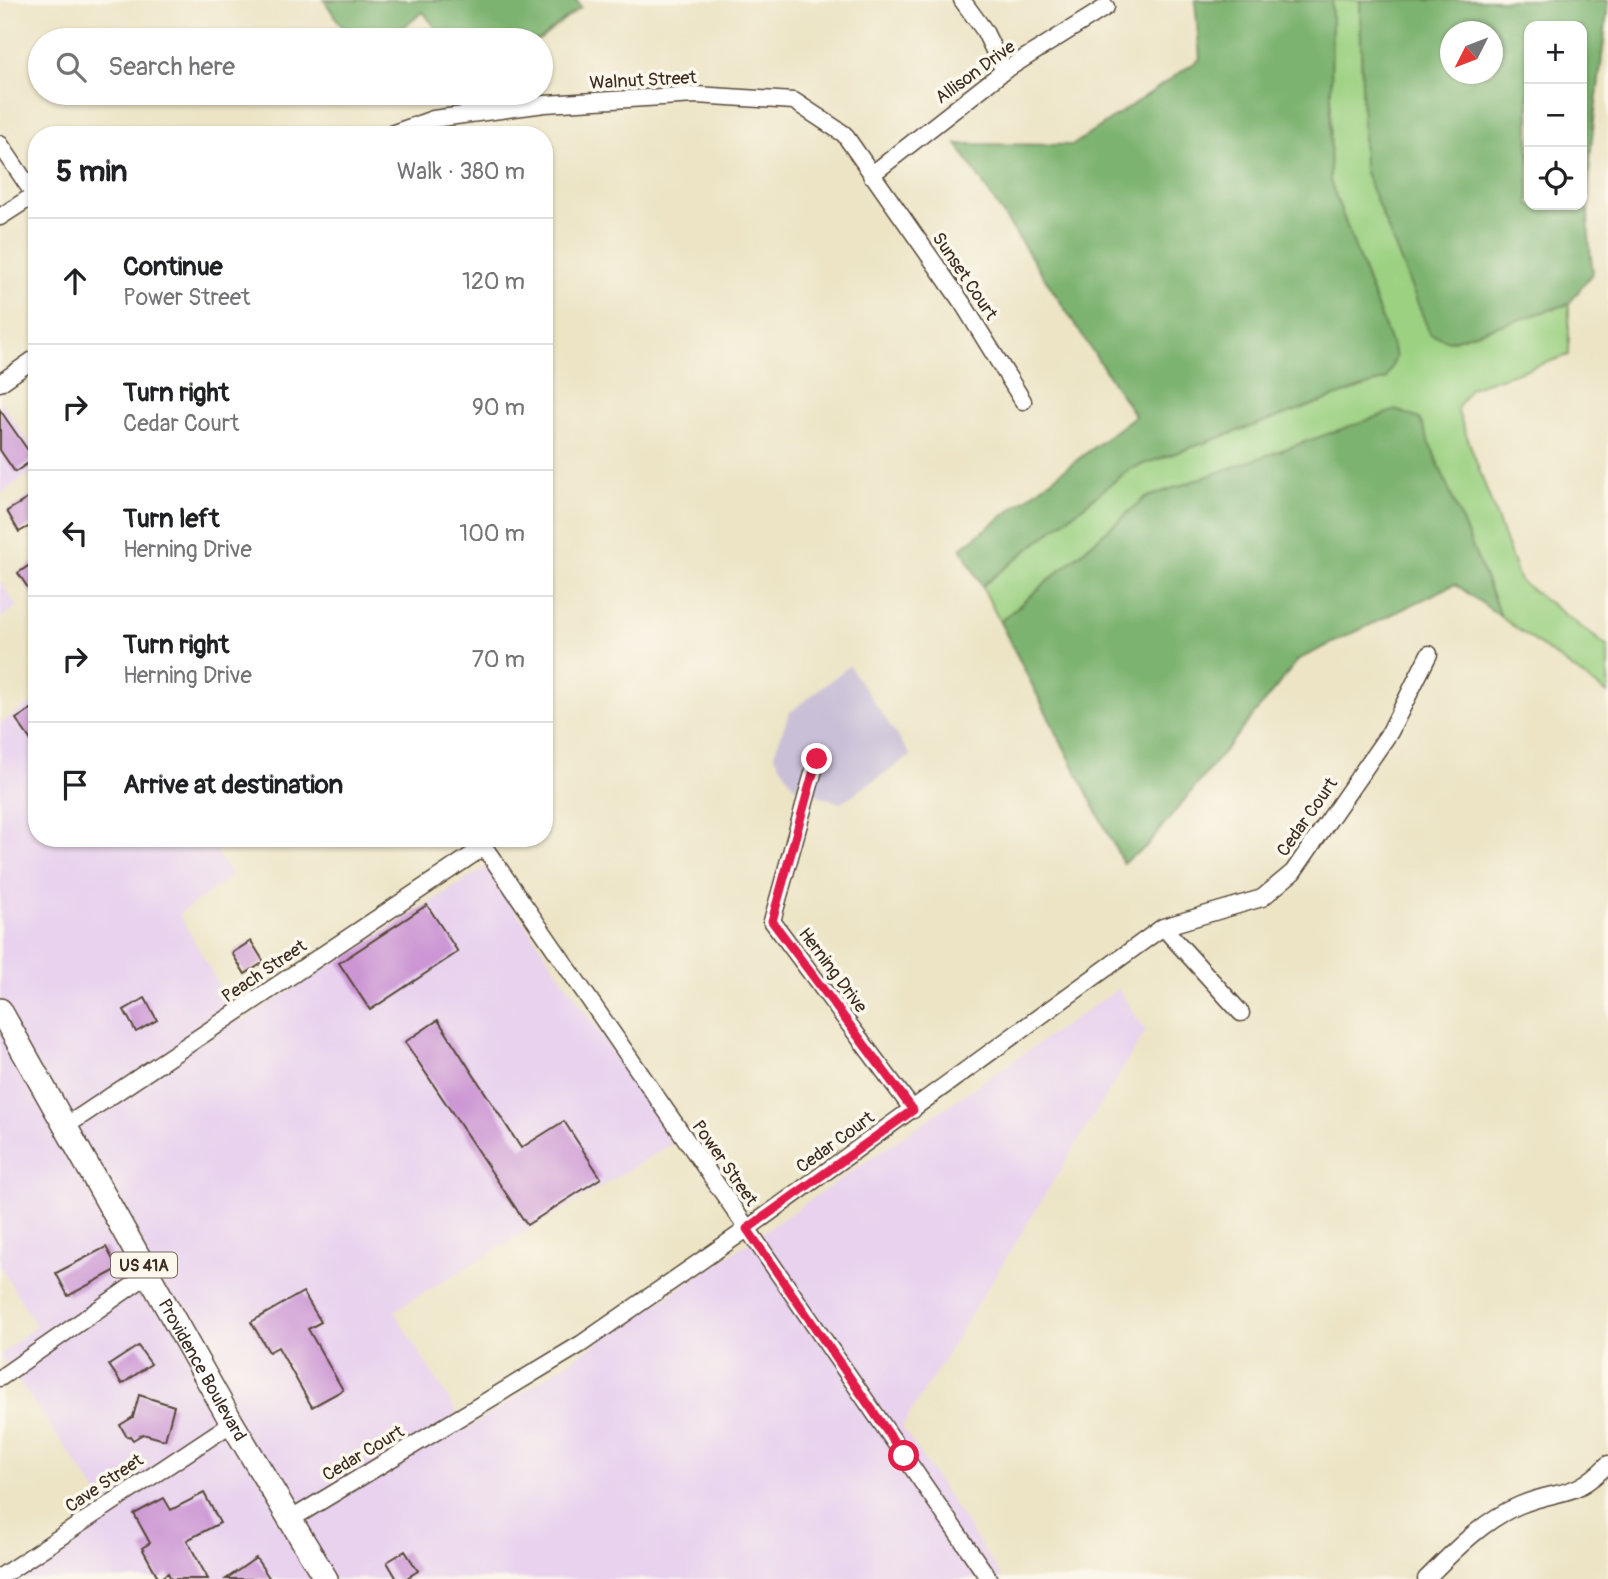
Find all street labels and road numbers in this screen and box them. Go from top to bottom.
street label: Allison Drive [931,36,1020,109]
street label: Walnut Street [589,66,698,95]
street label: Sunset Court [927,228,1003,325]
street label: Cedar Court [1272,773,1343,861]
street label: Herning Drive [793,923,872,1018]
street label: Peach Street [217,934,312,1008]
street label: Cedar Court [792,1106,879,1178]
street label: Power Street [687,1116,763,1211]
road number: US 41A [111,1252,177,1278]
street label: Providence Boulevard [153,1295,251,1446]
street label: Cedar Court [318,1420,409,1487]
street label: Cave Street [61,1449,148,1518]

